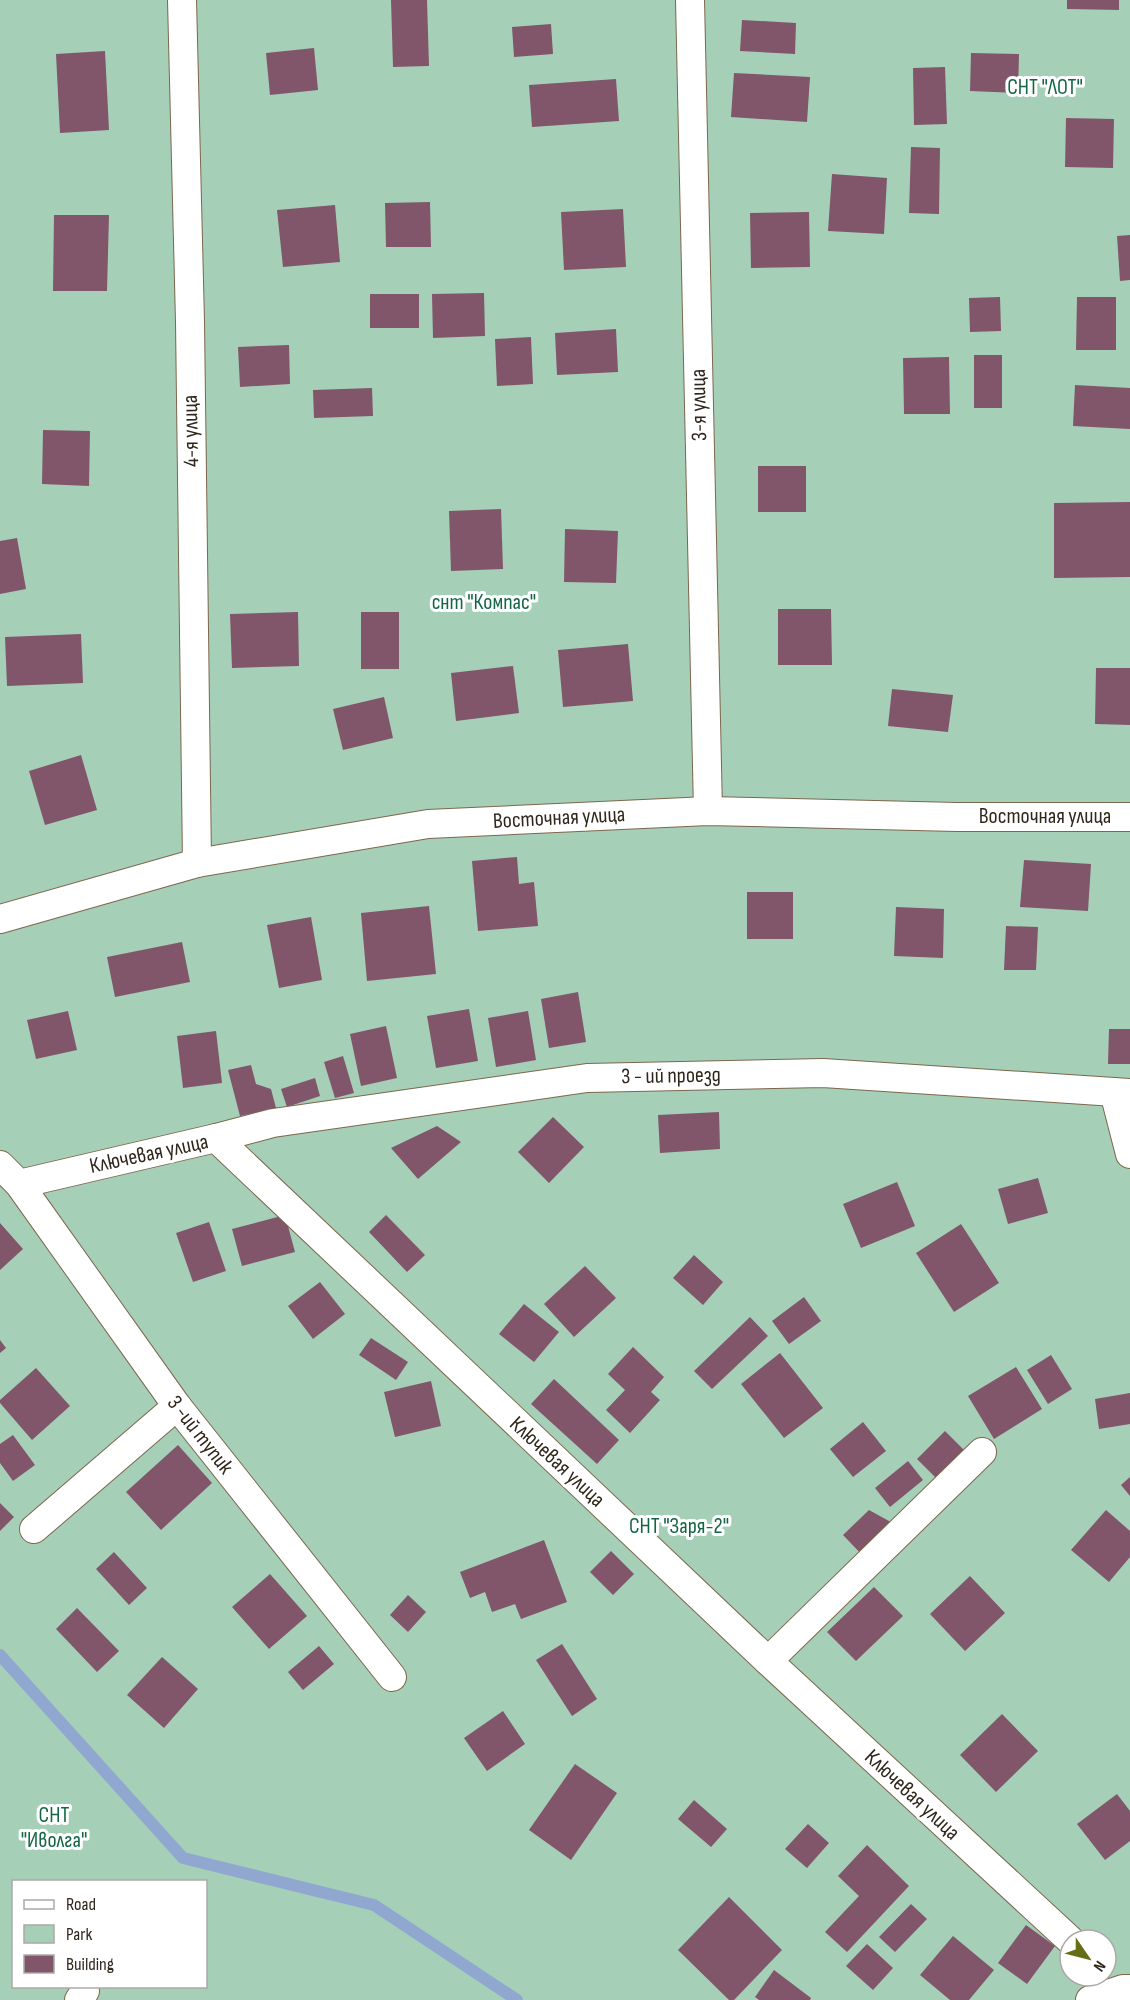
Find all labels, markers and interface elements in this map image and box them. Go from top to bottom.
park label: СНТ "ЛОТ" [1007,74,1083,101]
street label: 3-я улица [685,369,713,441]
street label: 4-я улица [177,395,205,467]
park label: снт "Компас" [432,589,536,616]
street label: Восточная улица [492,801,626,835]
street label: Восточная улица [979,803,1111,830]
street label: 3 - ий проезд [621,1062,721,1090]
street label: Ключевая улица [87,1128,211,1180]
street label: 3 -ий тупик [161,1390,239,1480]
street label: Ключевая улица [504,1411,610,1513]
park label: СНТ "Заря-2" [629,1513,729,1540]
street label: Ключевая улица [859,1744,965,1846]
park label: СНТ "Иволга" [21,1802,87,1854]
legend [12,1880,207,1988]
text: Road [66,1894,96,1915]
text: Park [66,1924,92,1945]
north arrow [1058,1928,1118,1988]
text: Building [66,1954,114,1975]
text: N [1089,1957,1109,1975]

